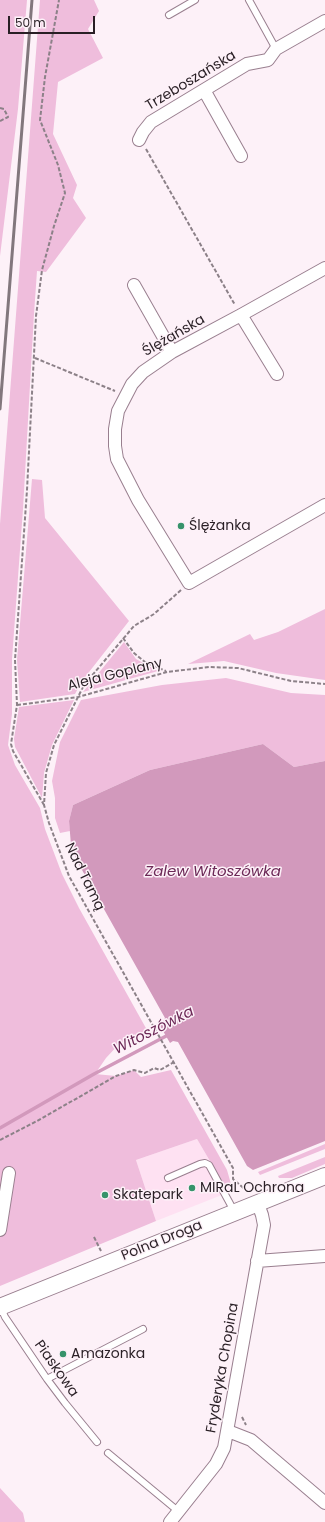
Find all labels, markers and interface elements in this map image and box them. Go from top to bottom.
scale bar [10,8,97,34]
text: 50 m [15,14,46,31]
street label: Trzeboszańska [143,47,239,115]
street label: Ślężańska [140,311,208,361]
place label: Ślężanka [189,518,251,534]
marker: Ślężanka [176,521,186,531]
street label: Aleja Goplany [66,655,164,695]
street label: Nad Tamą [60,840,108,914]
water label: Zalew Witoszówka [145,863,281,881]
water label: Witoszówka [111,1003,197,1059]
place label: MIRaL Ochrona [200,1180,304,1196]
marker: MIRaL Ochrona [187,1183,197,1193]
place label: Skatepark [113,1187,183,1203]
marker: Skatepark [100,1190,110,1200]
street label: Polna Droga [119,1217,205,1265]
street label: Fryderyka Chopina [203,1302,243,1434]
street label: Piaskowa [30,1337,82,1401]
place label: Amazonka [71,1346,145,1362]
marker: Amazonka [58,1349,68,1359]

